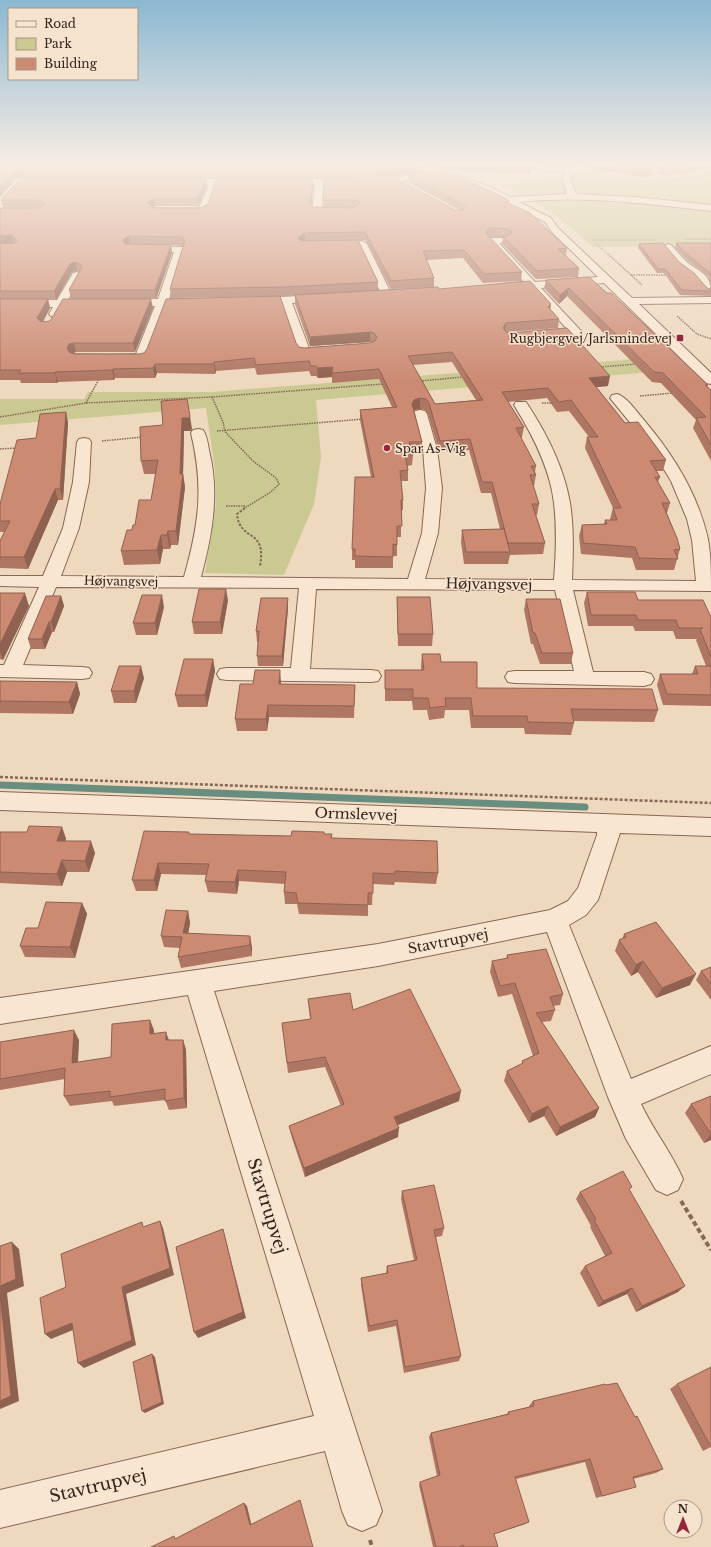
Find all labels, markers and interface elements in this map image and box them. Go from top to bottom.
legend [8,8,138,80]
text: Road [44,16,76,31]
text: Park [44,36,72,51]
text: Building [44,56,98,71]
place label: Rugbjergvej/Jarlsmindevej [509,331,672,346]
marker: Rugbjergvej/Jarlsmindevej [675,333,685,343]
place label: Spar As-Vig [395,441,467,456]
marker: Spar As-Vig [382,443,392,453]
street label: Højvangsvej [84,573,158,589]
street label: Højvangsvej [445,574,533,594]
street label: Ormslevvej [314,804,398,824]
street label: Stavtrupvej [406,924,490,958]
street label: Stavtrupvej [243,1156,291,1256]
street label: Stavtrupvej [47,1465,149,1507]
north arrow [663,1499,703,1539]
text: N [678,1502,689,1516]

